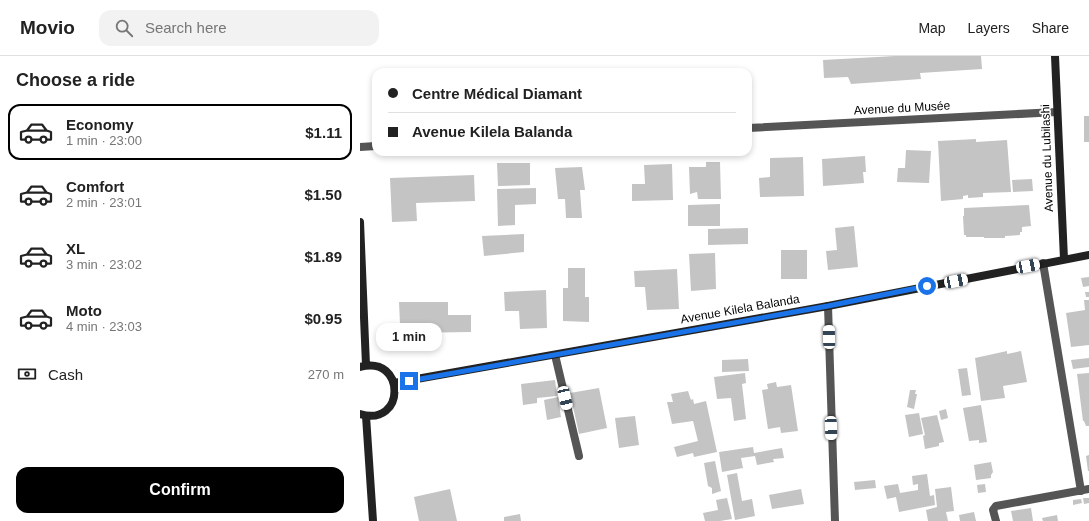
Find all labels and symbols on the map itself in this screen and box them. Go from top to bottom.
street label: Avenue du Musée [853,98,951,118]
street label: Avenue du Lubilashi [1038,104,1056,212]
car [1015,258,1041,274]
car [943,273,969,289]
route start [918,277,936,295]
street label: Avenue Kilela Balanda [679,292,801,326]
callout: 1 min [376,323,442,351]
car [823,325,835,349]
route end [400,372,418,390]
car [556,385,574,411]
car [825,416,837,440]

